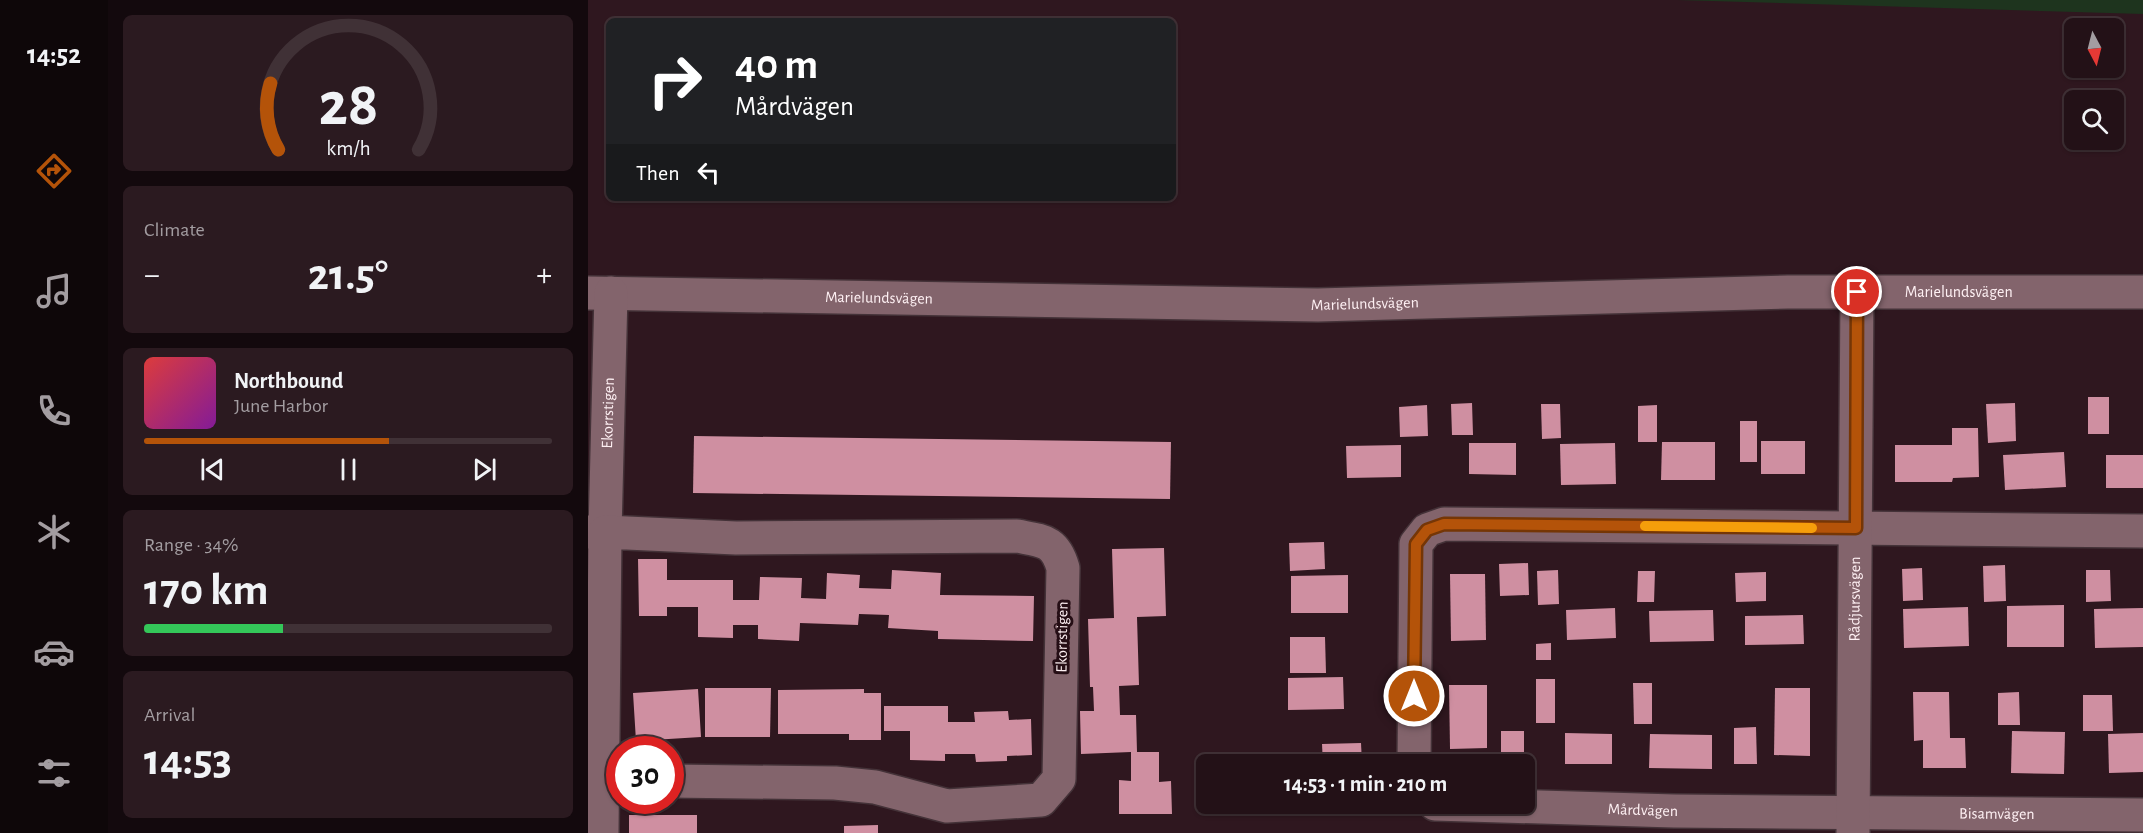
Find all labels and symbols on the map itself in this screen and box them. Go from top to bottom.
north arrow [2064,18,2124,78]
pin [1831,266,1882,317]
street label: Marielundsvägen [1905,284,2013,300]
street label: Marielundsvägen [825,289,933,307]
street label: Marielundsvägen [1311,294,1419,313]
street label: Ekorrstigen [599,377,617,449]
street label: Rådjursvägen [1846,556,1864,642]
street label: Ekorrstigen [1053,601,1071,673]
position arrow [1382,664,1446,728]
speed limit sign: 30 [606,736,684,814]
street label: Mårdvägen [1607,801,1678,819]
street label: Bisamvägen [1959,805,2035,822]

